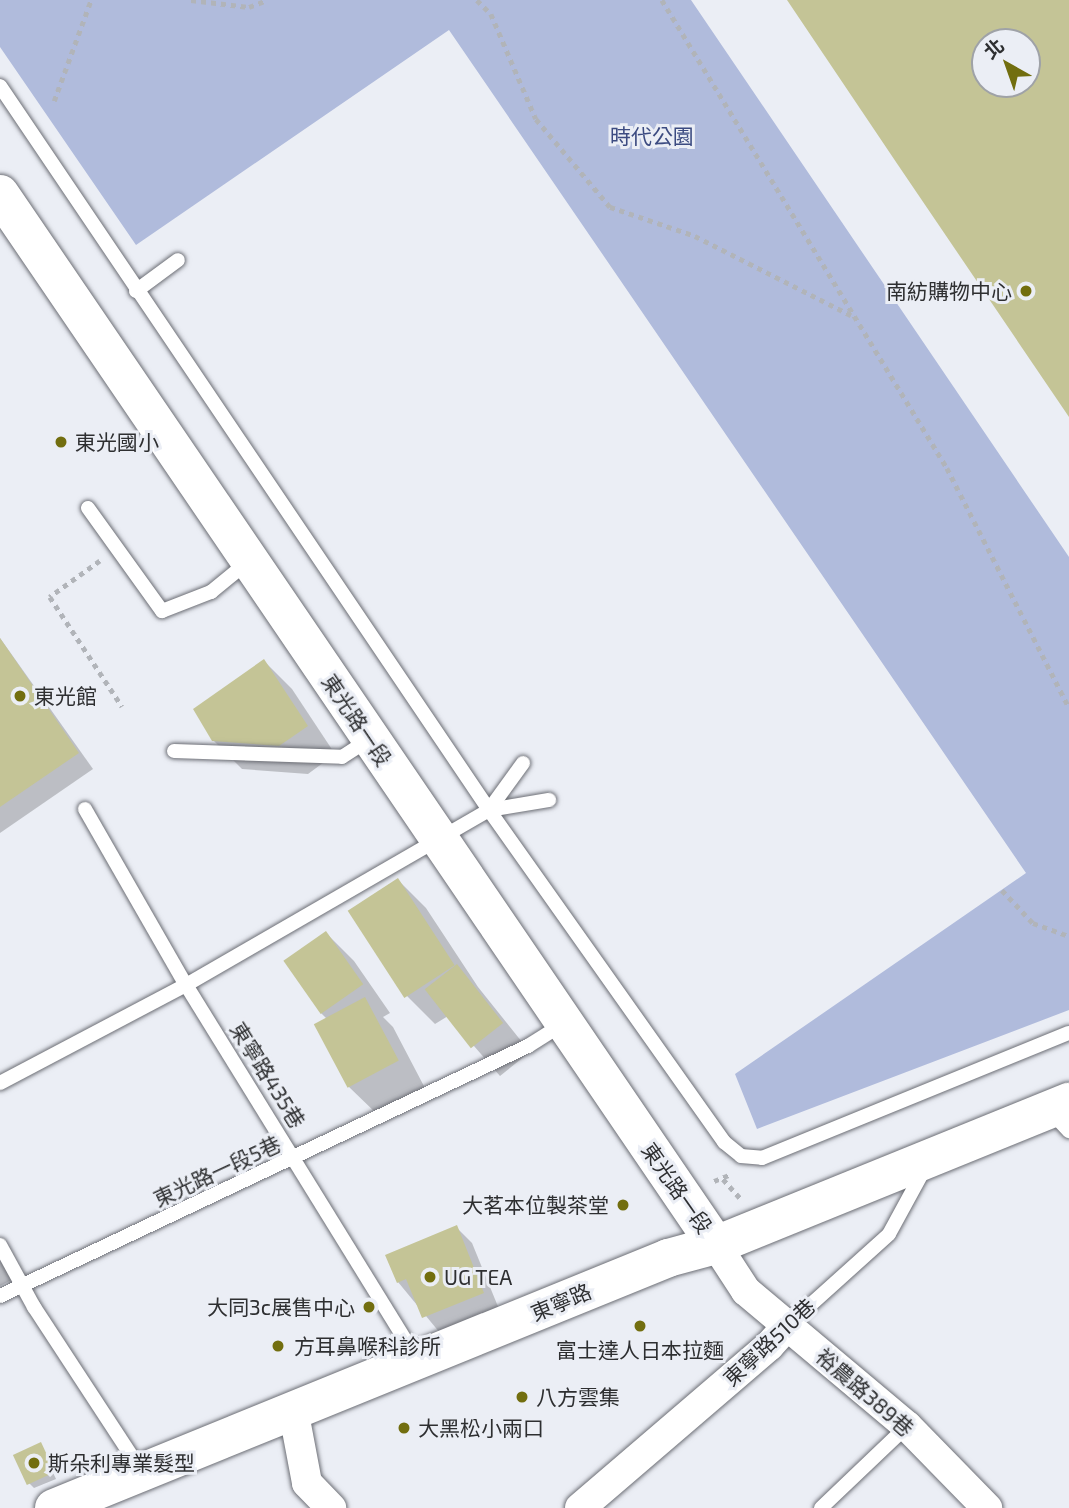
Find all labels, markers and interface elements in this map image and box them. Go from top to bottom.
north arrow [971,28,1041,98]
text: 北 [979,33,1008,63]
park label: 時代公園 [610,123,694,149]
place label: 南紡購物中心 [886,278,1012,304]
marker: 南紡購物中心 [1018,283,1034,299]
place label: 東光國小 [75,429,159,455]
marker: 東光國小 [53,434,69,450]
street label: 東光路一段 [317,669,397,771]
place label: 東光館 [34,683,97,709]
marker: 東光館 [12,688,28,704]
street label: 東寧路435巷 [226,1018,310,1132]
street label: 東光路一段5巷 [149,1131,285,1211]
street label: 東光路一段 [637,1138,717,1238]
place label: 大茗本位製茶堂 [462,1192,609,1218]
marker: 大茗本位製茶堂 [615,1197,631,1213]
place label: UG TEA [444,1264,513,1290]
marker: UG TEA [422,1269,438,1285]
street label: 東寧路 [527,1278,595,1326]
street label: 東寧路510巷 [718,1293,820,1391]
place label: 大同3c展售中心 [207,1294,355,1320]
marker: 大同3c展售中心 [361,1299,377,1315]
marker: 富士達人日本拉麵 [632,1318,648,1334]
place label: 方耳鼻喉科診所 [294,1333,441,1359]
marker: 方耳鼻喉科診所 [268,1336,288,1356]
place label: 富士達人日本拉麵 [556,1337,724,1363]
street label: 裕農路389巷 [811,1343,919,1441]
place label: 八方雲集 [536,1384,620,1410]
marker: 八方雲集 [514,1389,530,1405]
place label: 大黑松小兩口 [418,1415,544,1441]
marker: 大黑松小兩口 [396,1420,412,1436]
place label: 斯朵利專業髮型 [48,1450,195,1476]
marker: 斯朵利專業髮型 [26,1455,42,1471]

